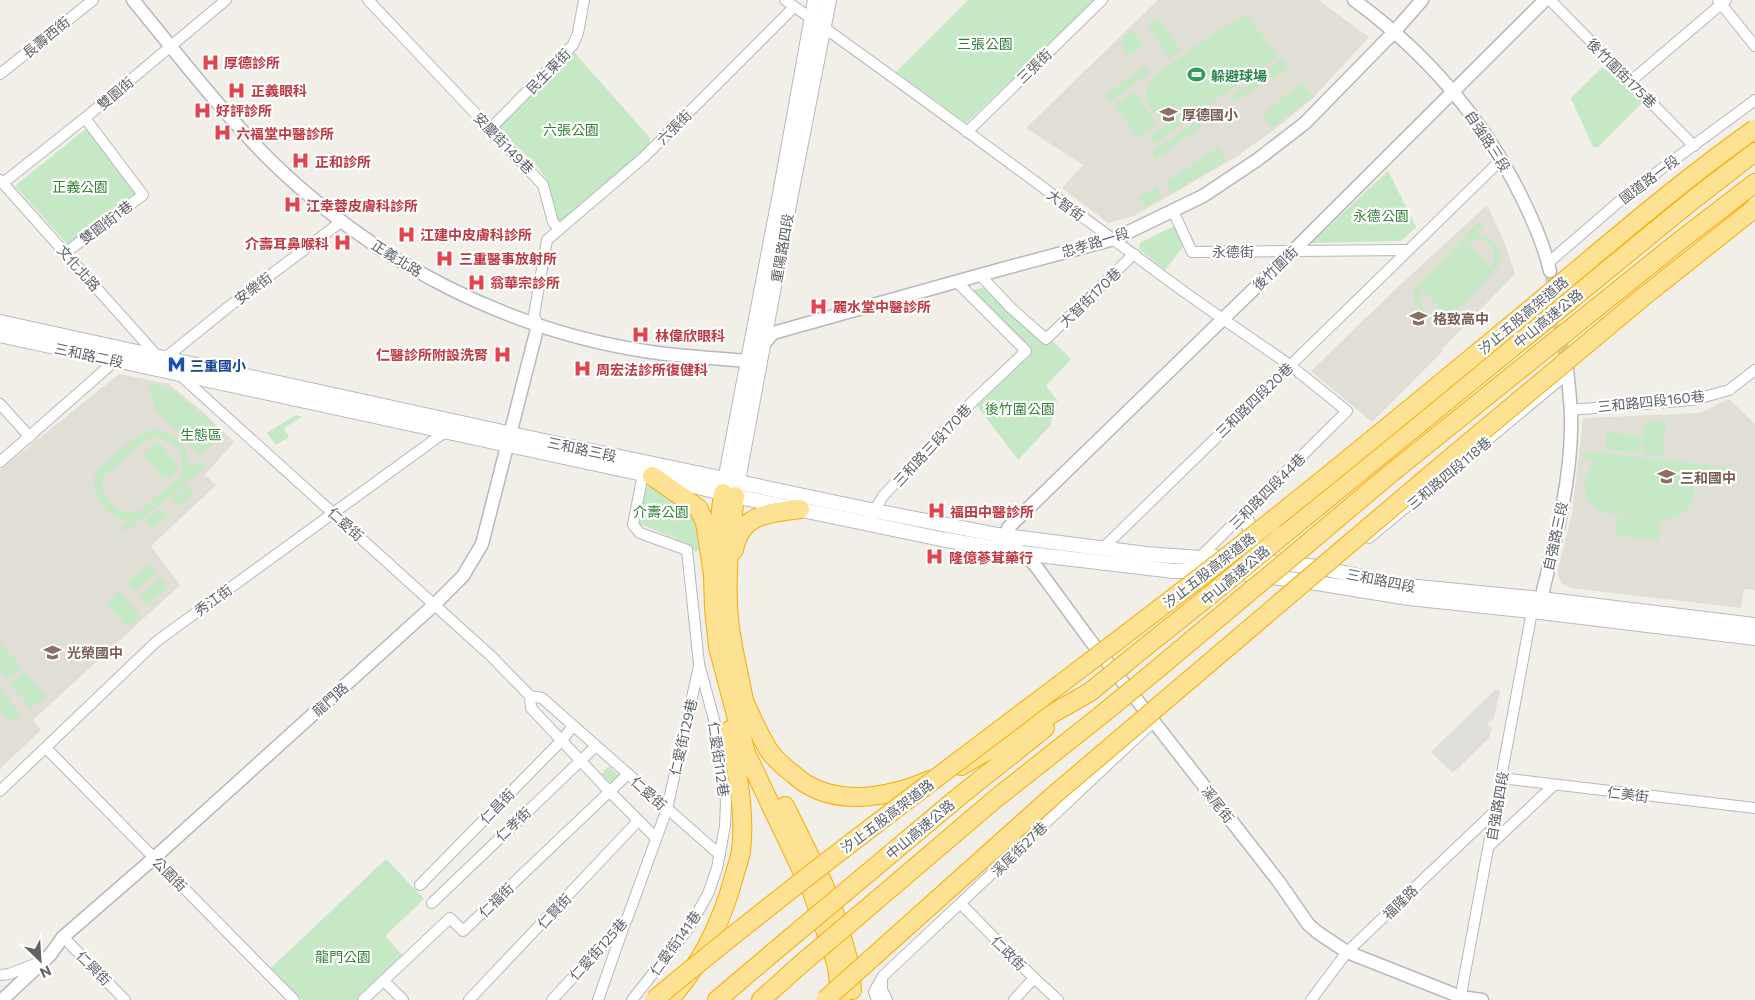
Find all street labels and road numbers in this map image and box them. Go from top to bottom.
street label: 長壽西街 [19,13,73,61]
street label: 後竹圍街175巷 [1584,35,1660,111]
street label: 民生東街 [522,45,574,97]
street label: 三張街 [1013,45,1055,87]
street label: 雙園街 [93,73,137,113]
street label: 六張街 [653,106,695,148]
street label: 自強路三段 [1462,107,1514,175]
street label: 安慶街149巷 [470,109,538,177]
street label: 國道路一段 [1616,151,1682,207]
street label: 大智街 [1044,186,1088,224]
street label: 雙園街1巷 [76,197,136,247]
street label: 重陽路四段 [768,212,796,284]
street label: 忠孝路一段 [1059,224,1131,260]
street label: 正義北路 [369,236,425,280]
street label: 文化北路 [54,242,104,294]
street label: 後竹圍街 [1249,242,1301,294]
street label: 永德街 [1212,243,1254,260]
street label: 大智街170巷 [1056,264,1124,330]
street label: 安樂街 [231,269,275,307]
street label: 汐止五股高架道路 [1475,272,1571,358]
street label: 中山高速公路 [1510,285,1586,351]
street label: 三和路二段 [53,339,125,371]
street label: 三和路四段20巷 [1212,359,1296,441]
street label: 三和路四段160巷 [1597,387,1705,415]
street label: 三和路三段170巷 [889,400,975,490]
street label: 三和路三段 [546,433,618,465]
street label: 三和路四段118巷 [1404,433,1494,513]
street label: 三和路四段44巷 [1225,449,1309,533]
street label: 自強路三段 [1539,500,1571,572]
street label: 仁愛街 [325,504,367,544]
street label: 汐止五股高架道路 [1160,529,1258,611]
street label: 中山高速公路 [1197,541,1273,609]
street label: 三和路四段 [1345,565,1417,595]
street label: 秀江街 [191,581,235,619]
street label: 龍門路 [309,679,351,719]
street label: 仁愛街129巷 [666,697,700,777]
street label: 仁愛街112巷 [705,720,733,798]
street label: 自強路四段 [1483,770,1511,842]
street label: 仁愛街 [628,773,670,813]
street label: 汐止五股高架道路 [837,776,937,856]
street label: 溪尾街 [1198,782,1238,826]
street label: 仁美街 [1606,783,1650,805]
street label: 仁昌街 [476,785,518,827]
street label: 中山高速公路 [882,795,958,863]
street label: 仁孝街 [492,803,534,845]
street label: 溪尾街27巷 [988,818,1050,880]
street label: 公園街 [149,853,191,895]
street label: 仁福街 [475,879,517,921]
street label: 福隆路 [1379,881,1421,923]
street label: 仁賢街 [533,890,575,932]
street label: 仁愛街141巷 [646,907,704,979]
street label: 仁愛街125巷 [566,914,630,984]
street label: 仁政街 [988,932,1030,974]
street label: 仁興街 [73,947,115,989]

